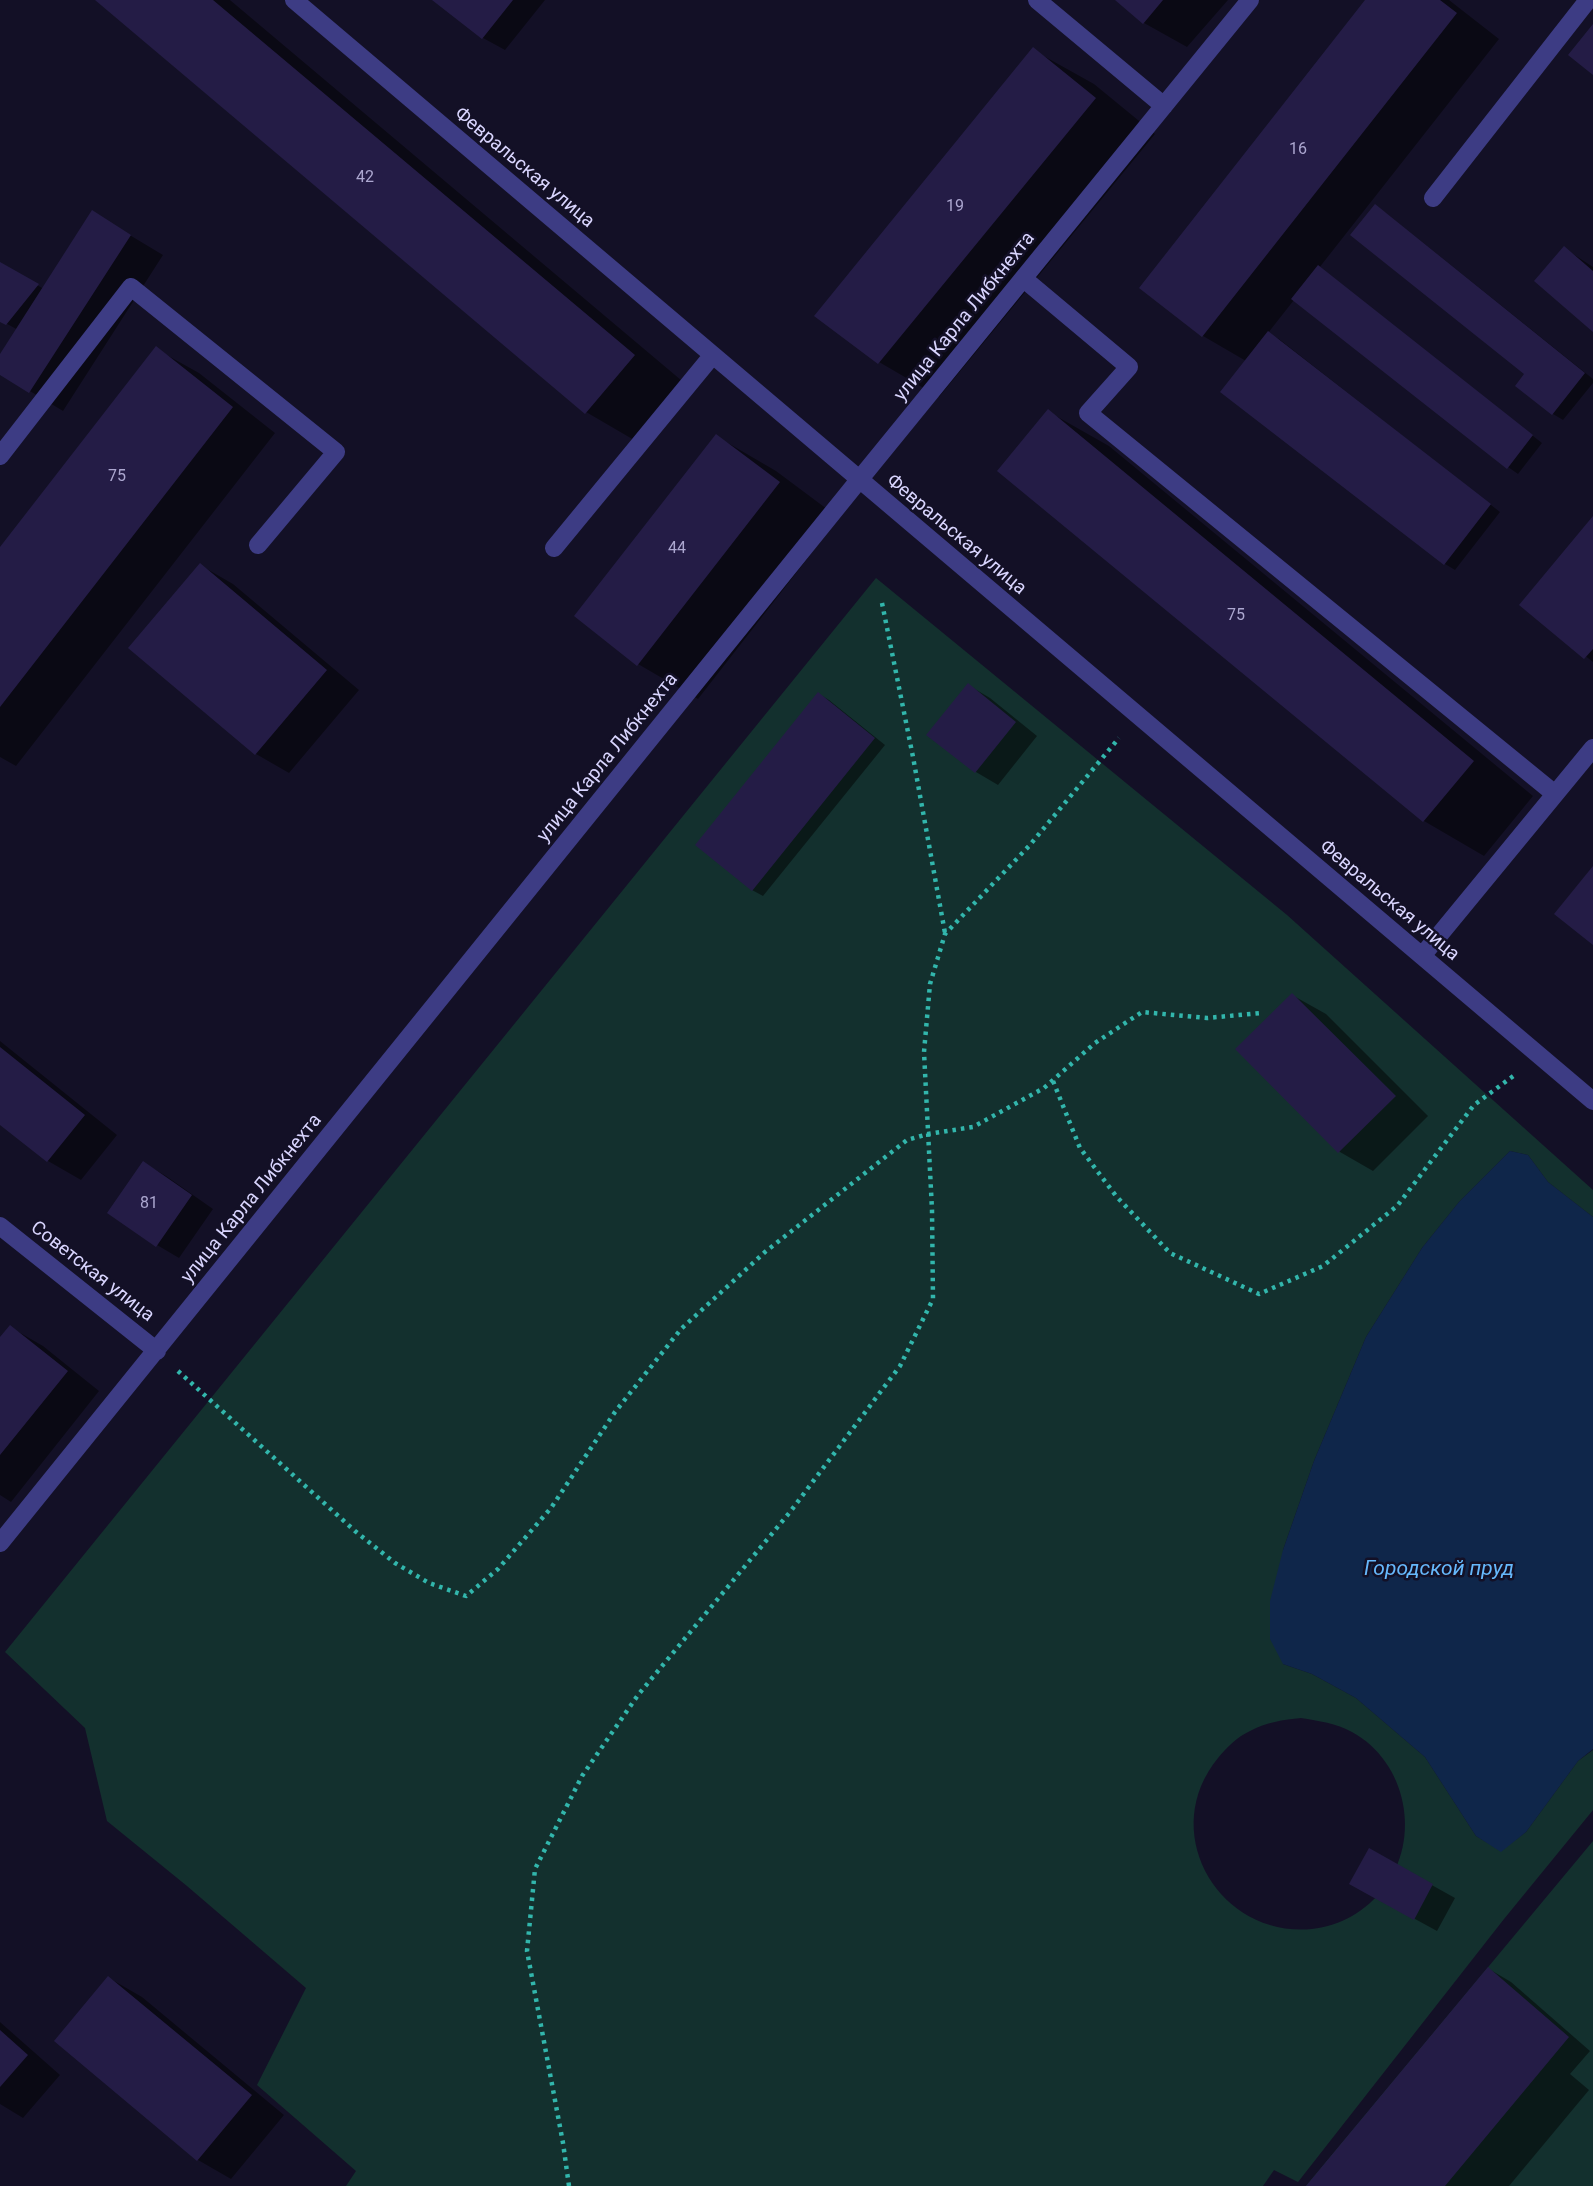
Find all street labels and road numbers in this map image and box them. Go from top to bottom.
street label: Февральская улица [449,103,599,233]
street label: улица Карла Либкнехта [890,228,1040,406]
street label: Февральская улица [881,470,1031,600]
street label: улица Карла Либкнехта [533,669,683,847]
street label: Февральская улица [1314,836,1464,966]
street label: улица Карла Либкнехта [177,1110,327,1288]
street label: Советская улица [26,1217,158,1327]

